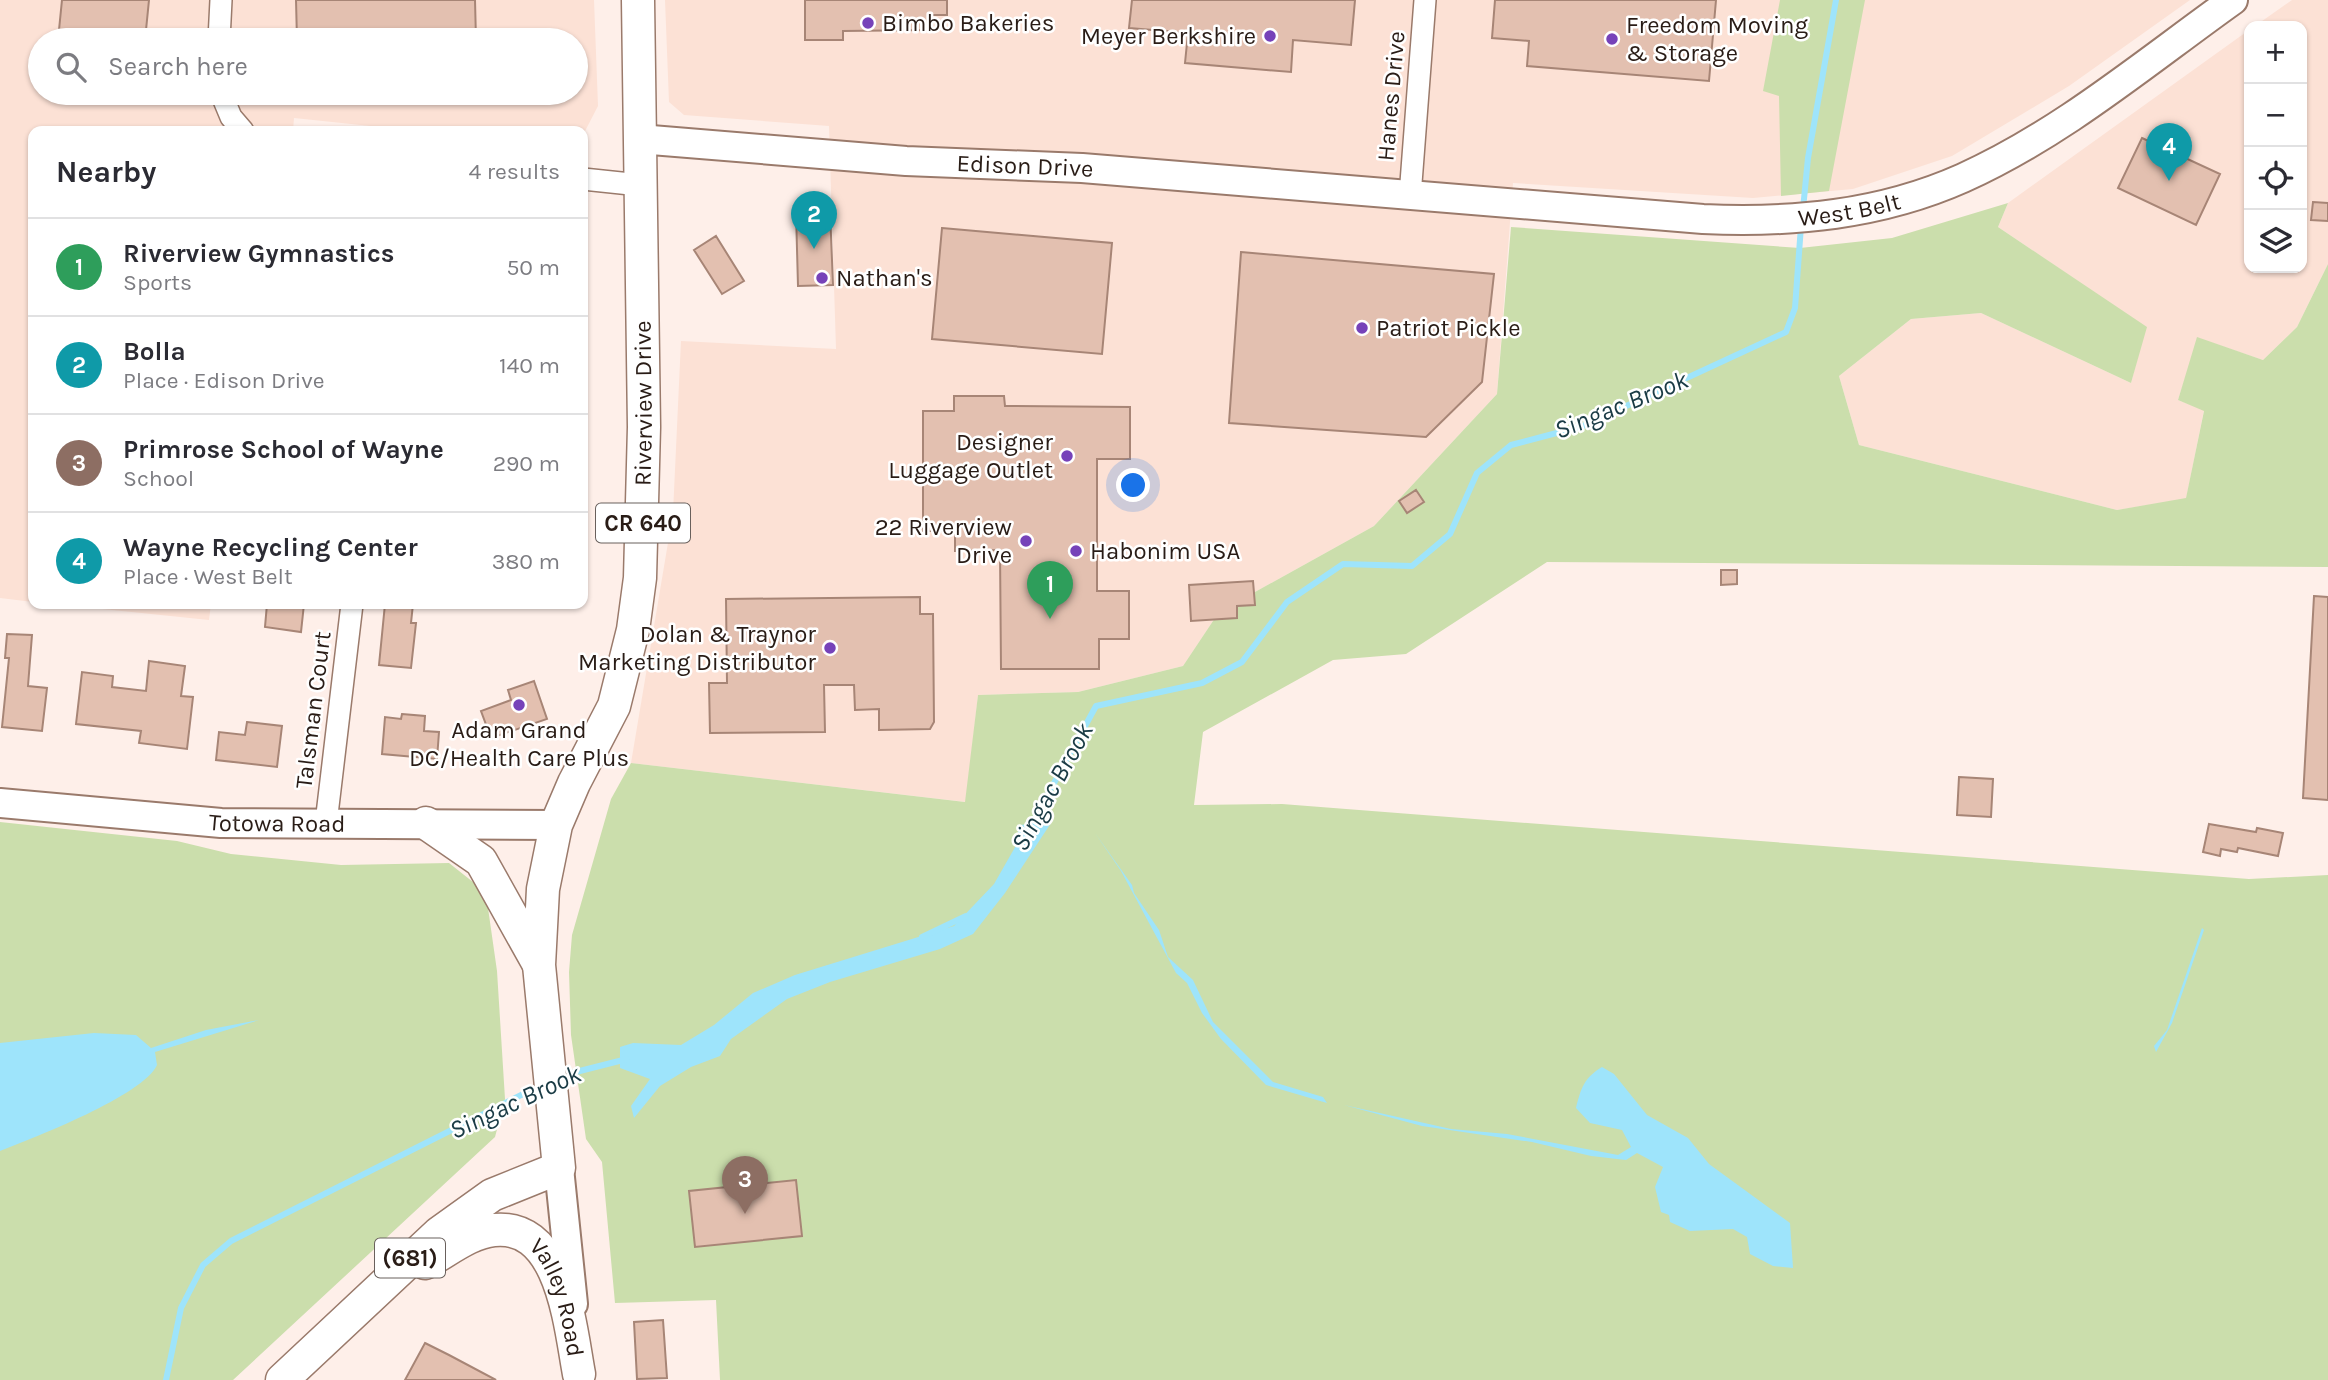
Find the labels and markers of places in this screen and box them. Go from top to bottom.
place label: Bimbo Bakeries [882,9,1054,37]
place label: Freedom Moving & Storage [1626,11,1809,67]
marker: Bimbo Bakeries [860,15,876,31]
place label: Meyer Berkshire [1081,22,1256,50]
marker: Meyer Berkshire [1262,28,1278,44]
marker: Freedom Moving & Storage [1604,31,1620,47]
pin: 4 [2146,123,2192,181]
pin: 2 [791,191,837,249]
place label: Nathan's [836,264,933,292]
marker: Nathan's [814,270,830,286]
place label: Patriot Pickle [1376,314,1521,342]
marker: Patriot Pickle [1354,320,1370,336]
place label: Designer Luggage Outlet [888,428,1053,484]
marker: Designer Luggage Outlet [1059,448,1075,464]
place label: 22 Riverview Drive [875,513,1012,569]
marker: 22 Riverview Drive [1018,533,1034,549]
place label: Habonim USA [1090,537,1241,565]
marker: Habonim USA [1068,543,1084,559]
pin: 1 [1027,561,1073,619]
place label: Dolan & Traynor Marketing Distributor [578,620,816,676]
marker: Dolan & Traynor Marketing Distributor [822,640,838,656]
marker: Adam Grand DC/Health Care Plus [511,697,527,713]
place label: Adam Grand DC/Health Care Plus [409,716,629,772]
pin: 3 [722,1156,768,1214]

